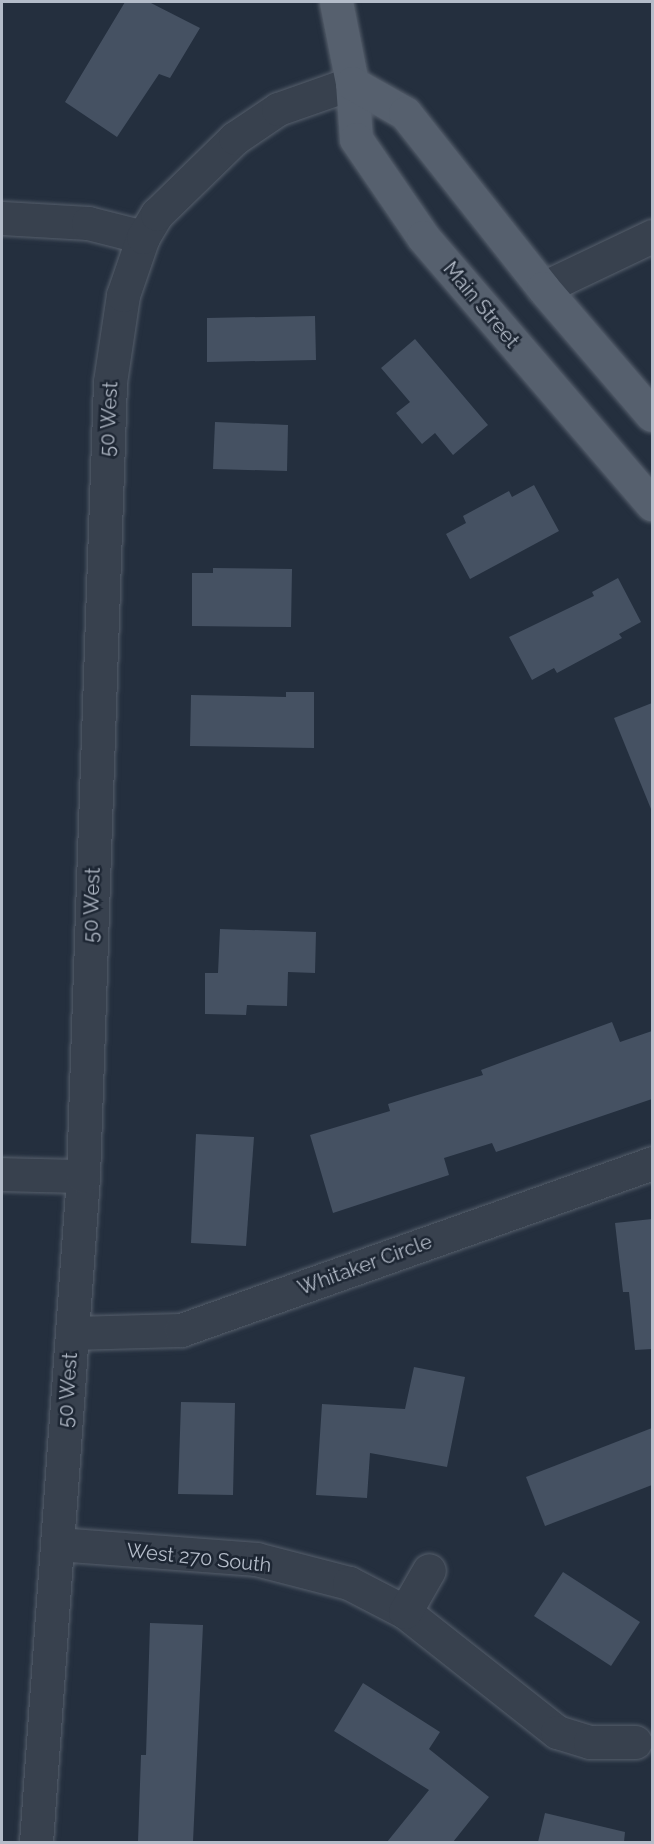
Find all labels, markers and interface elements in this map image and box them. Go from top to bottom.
street label: Main Street [438,257,524,353]
street label: 50 West [95,380,123,458]
street label: 50 West [79,867,105,943]
street label: Whitaker Circle [294,1230,436,1300]
street label: 50 West [53,1351,83,1429]
street label: West 270 South [125,1538,273,1578]

